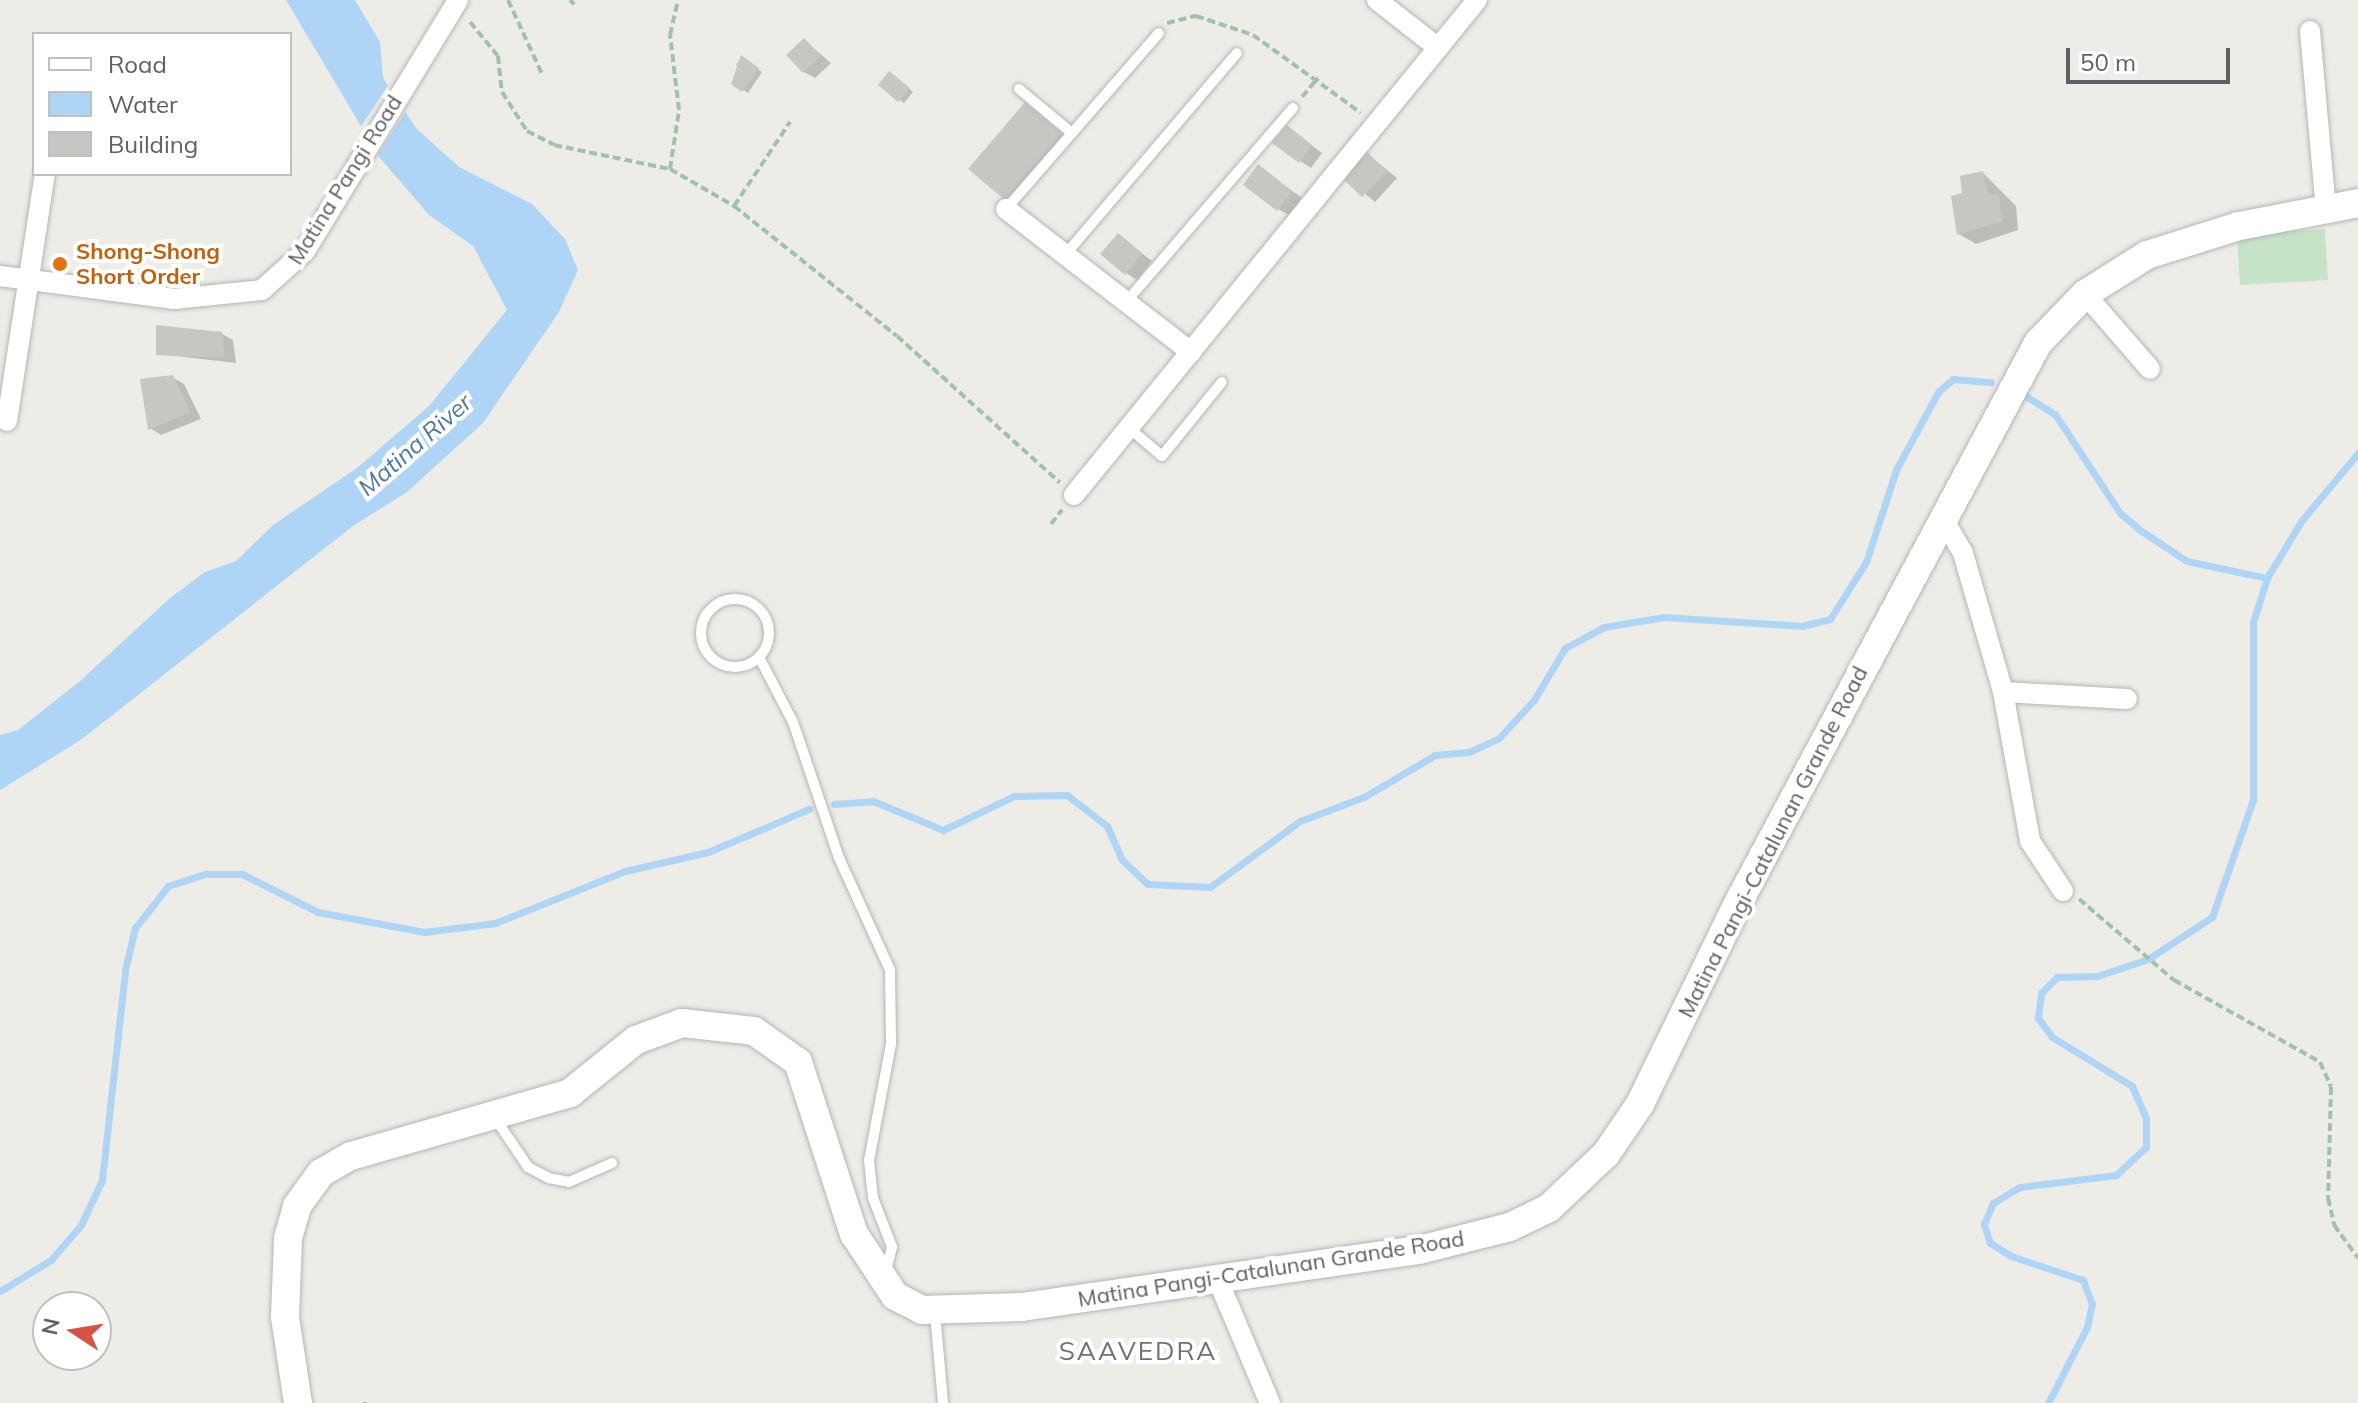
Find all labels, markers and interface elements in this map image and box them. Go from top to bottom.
legend [32,32,292,176]
scale bar [2070,32,2234,82]
text: 50 m [2080,47,2136,77]
text: Road [108,49,167,79]
text: Water [108,89,178,119]
street label: Matina Pangi Road [282,90,408,270]
text: Building [108,129,198,159]
place label: Shong-Shong Short Order [76,238,220,290]
marker: Shong-Shong Short Order [51,255,69,273]
water label: Matina River [353,388,477,502]
street label: Matina Pangi-Catalunan Grande Road [1672,662,1874,1022]
street label: Matina Pangi-Catalunan Grande Road [1076,1225,1466,1313]
north arrow [32,1291,112,1371]
text: N [35,1315,66,1337]
district label: SAAVEDRA [1059,1335,1217,1367]

